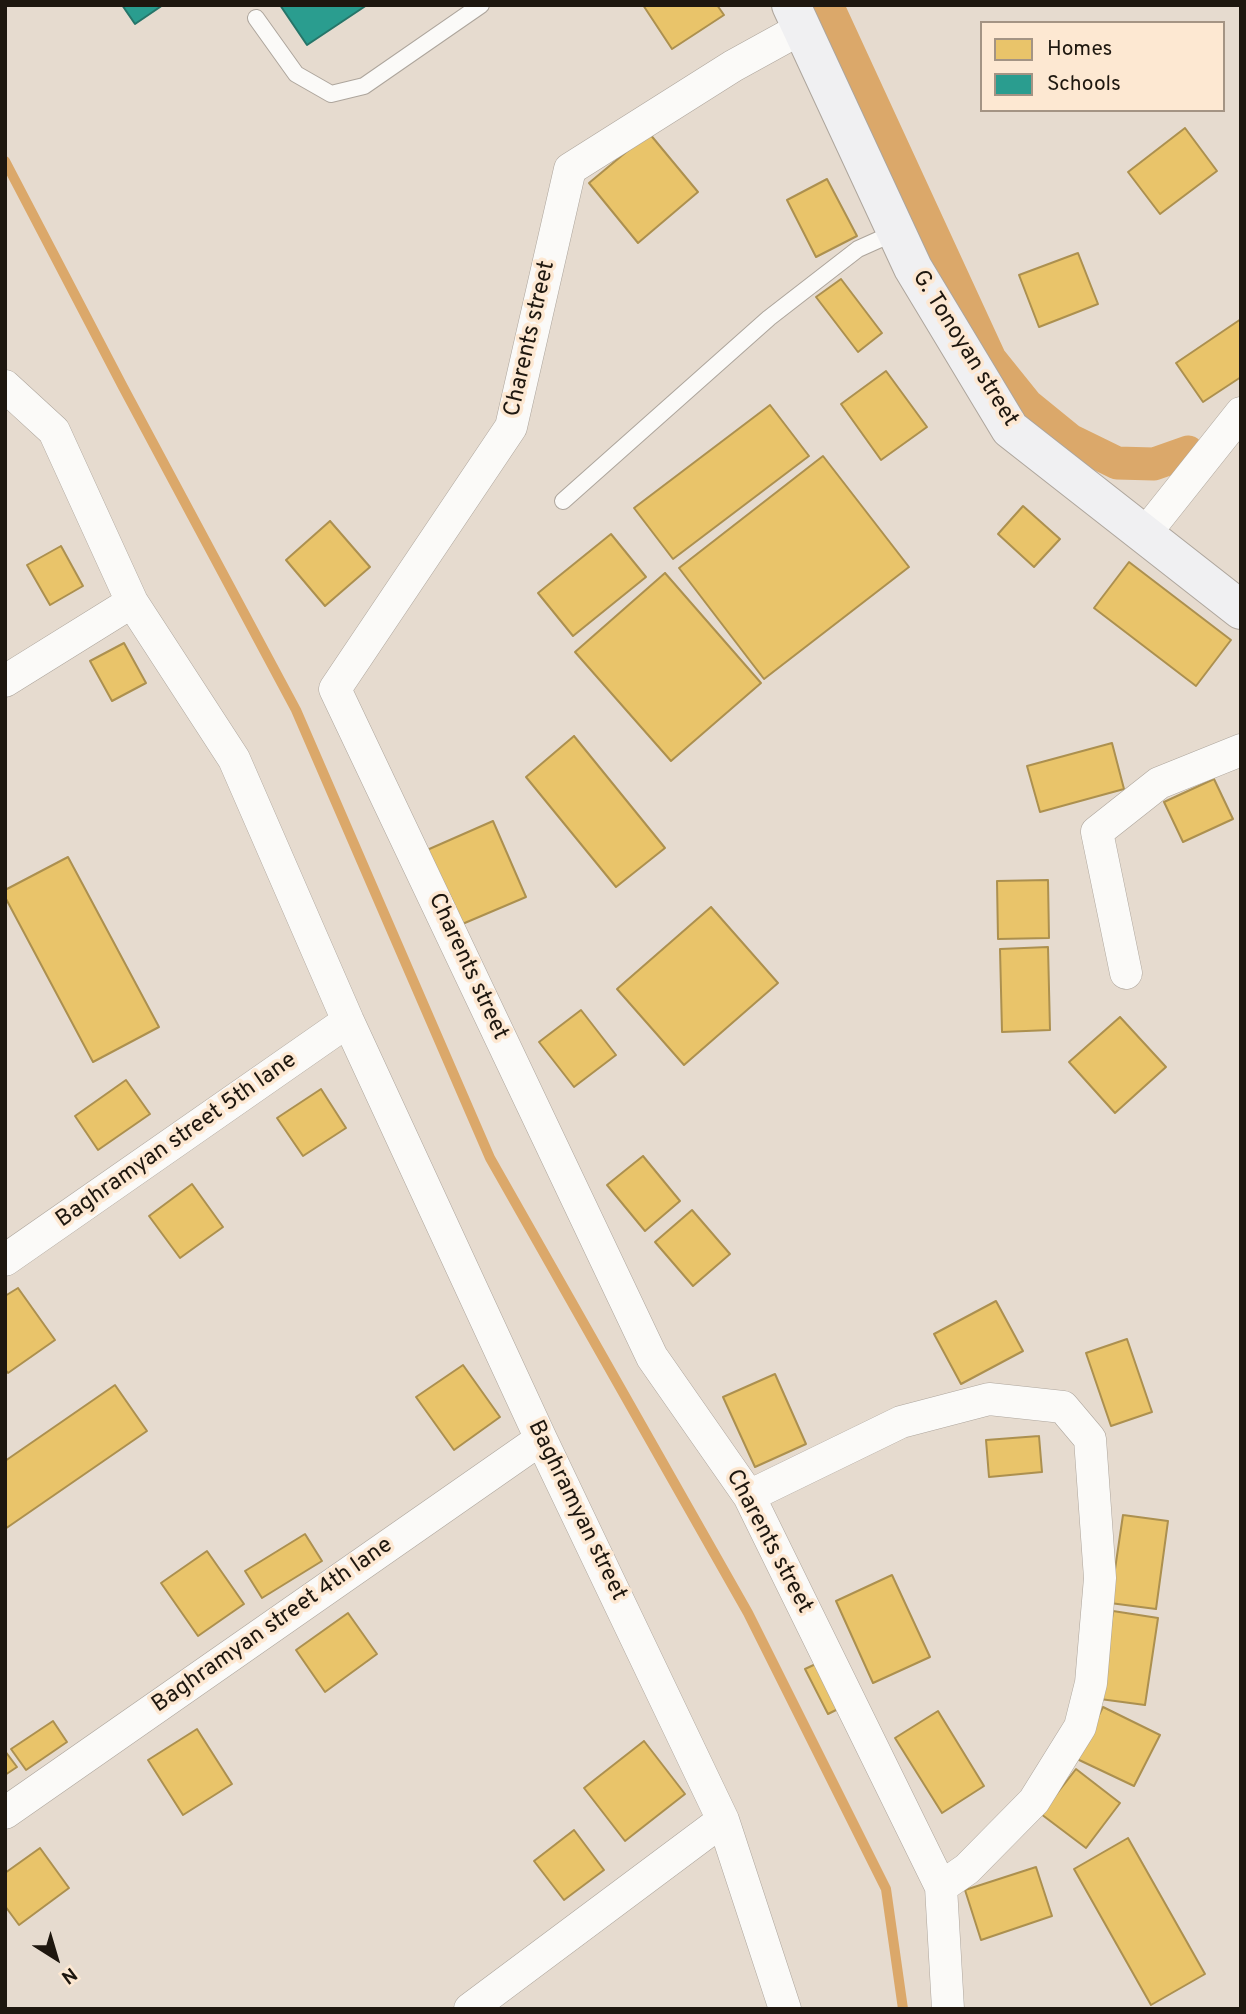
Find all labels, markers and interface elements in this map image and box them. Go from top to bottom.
legend [980,21,1225,112]
text: Homes [1047,36,1112,63]
text: Schools [1047,71,1121,98]
street label: Charents street [500,258,562,420]
street label: G. Tonoyan street [905,266,1023,432]
street label: Charents street [421,889,513,1045]
street label: Baghramyan street 5th lane [51,1047,303,1235]
street label: Baghramyan street [520,1416,632,1606]
street label: Charents street [719,1465,817,1619]
street label: Baghramyan street 4th lane [147,1532,399,1720]
north arrow [21,1923,91,1993]
text: N [56,1961,81,1988]

